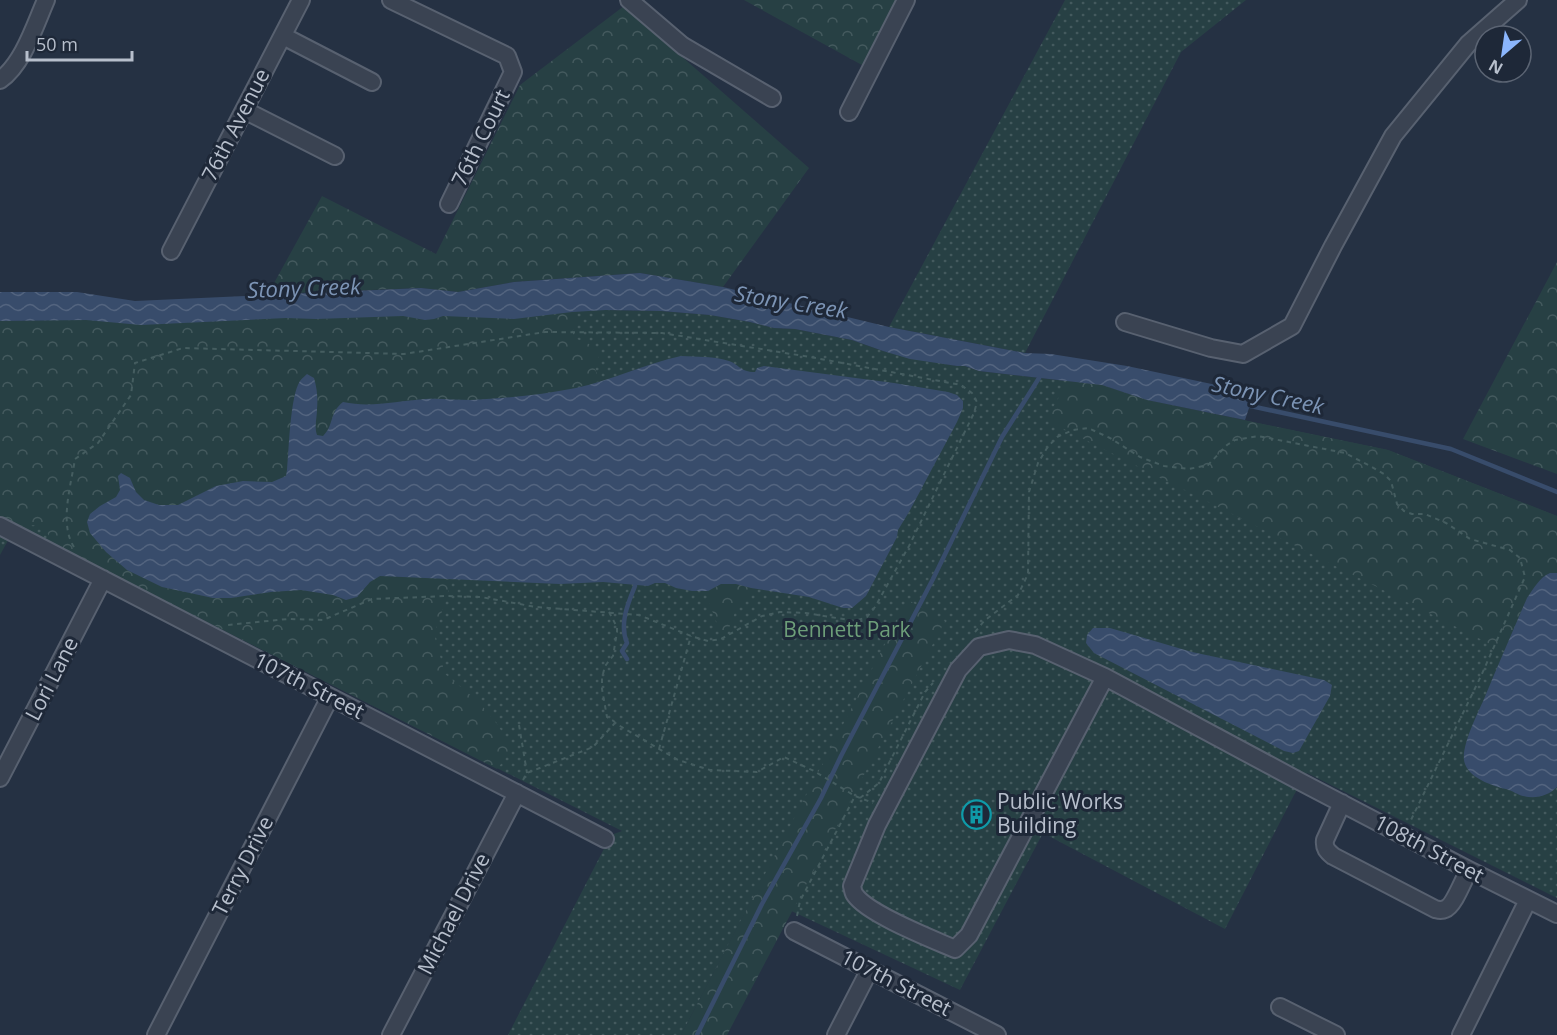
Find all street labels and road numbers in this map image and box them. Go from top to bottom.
street label: 76th Avenue [195,63,275,186]
street label: 76th Court [445,84,516,191]
street label: Lori Lane [18,632,84,725]
street label: 107th Street [249,645,369,725]
street label: 108th Street [1370,807,1489,889]
street label: Terry Drive [205,811,279,920]
street label: Michael Drive [411,848,496,979]
street label: 107th Street [836,942,956,1022]

